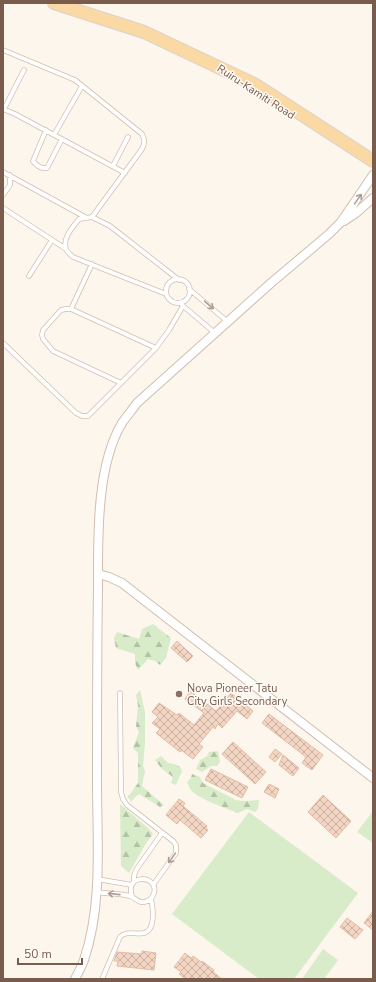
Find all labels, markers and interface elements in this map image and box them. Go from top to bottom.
street label: Ruiru-Kamiti Road [214,61,298,123]
one-way arrow [354,194,362,205]
one-way arrow [203,301,214,310]
place label: Nova Pioneer Tatu City Girls Secondary [187,681,288,709]
marker: Nova Pioneer Tatu City Girls Secondary [174,689,184,699]
one-way arrow [168,852,176,863]
one-way arrow [108,891,121,898]
scale bar [18,940,82,966]
text: 50 m [24,946,52,962]

